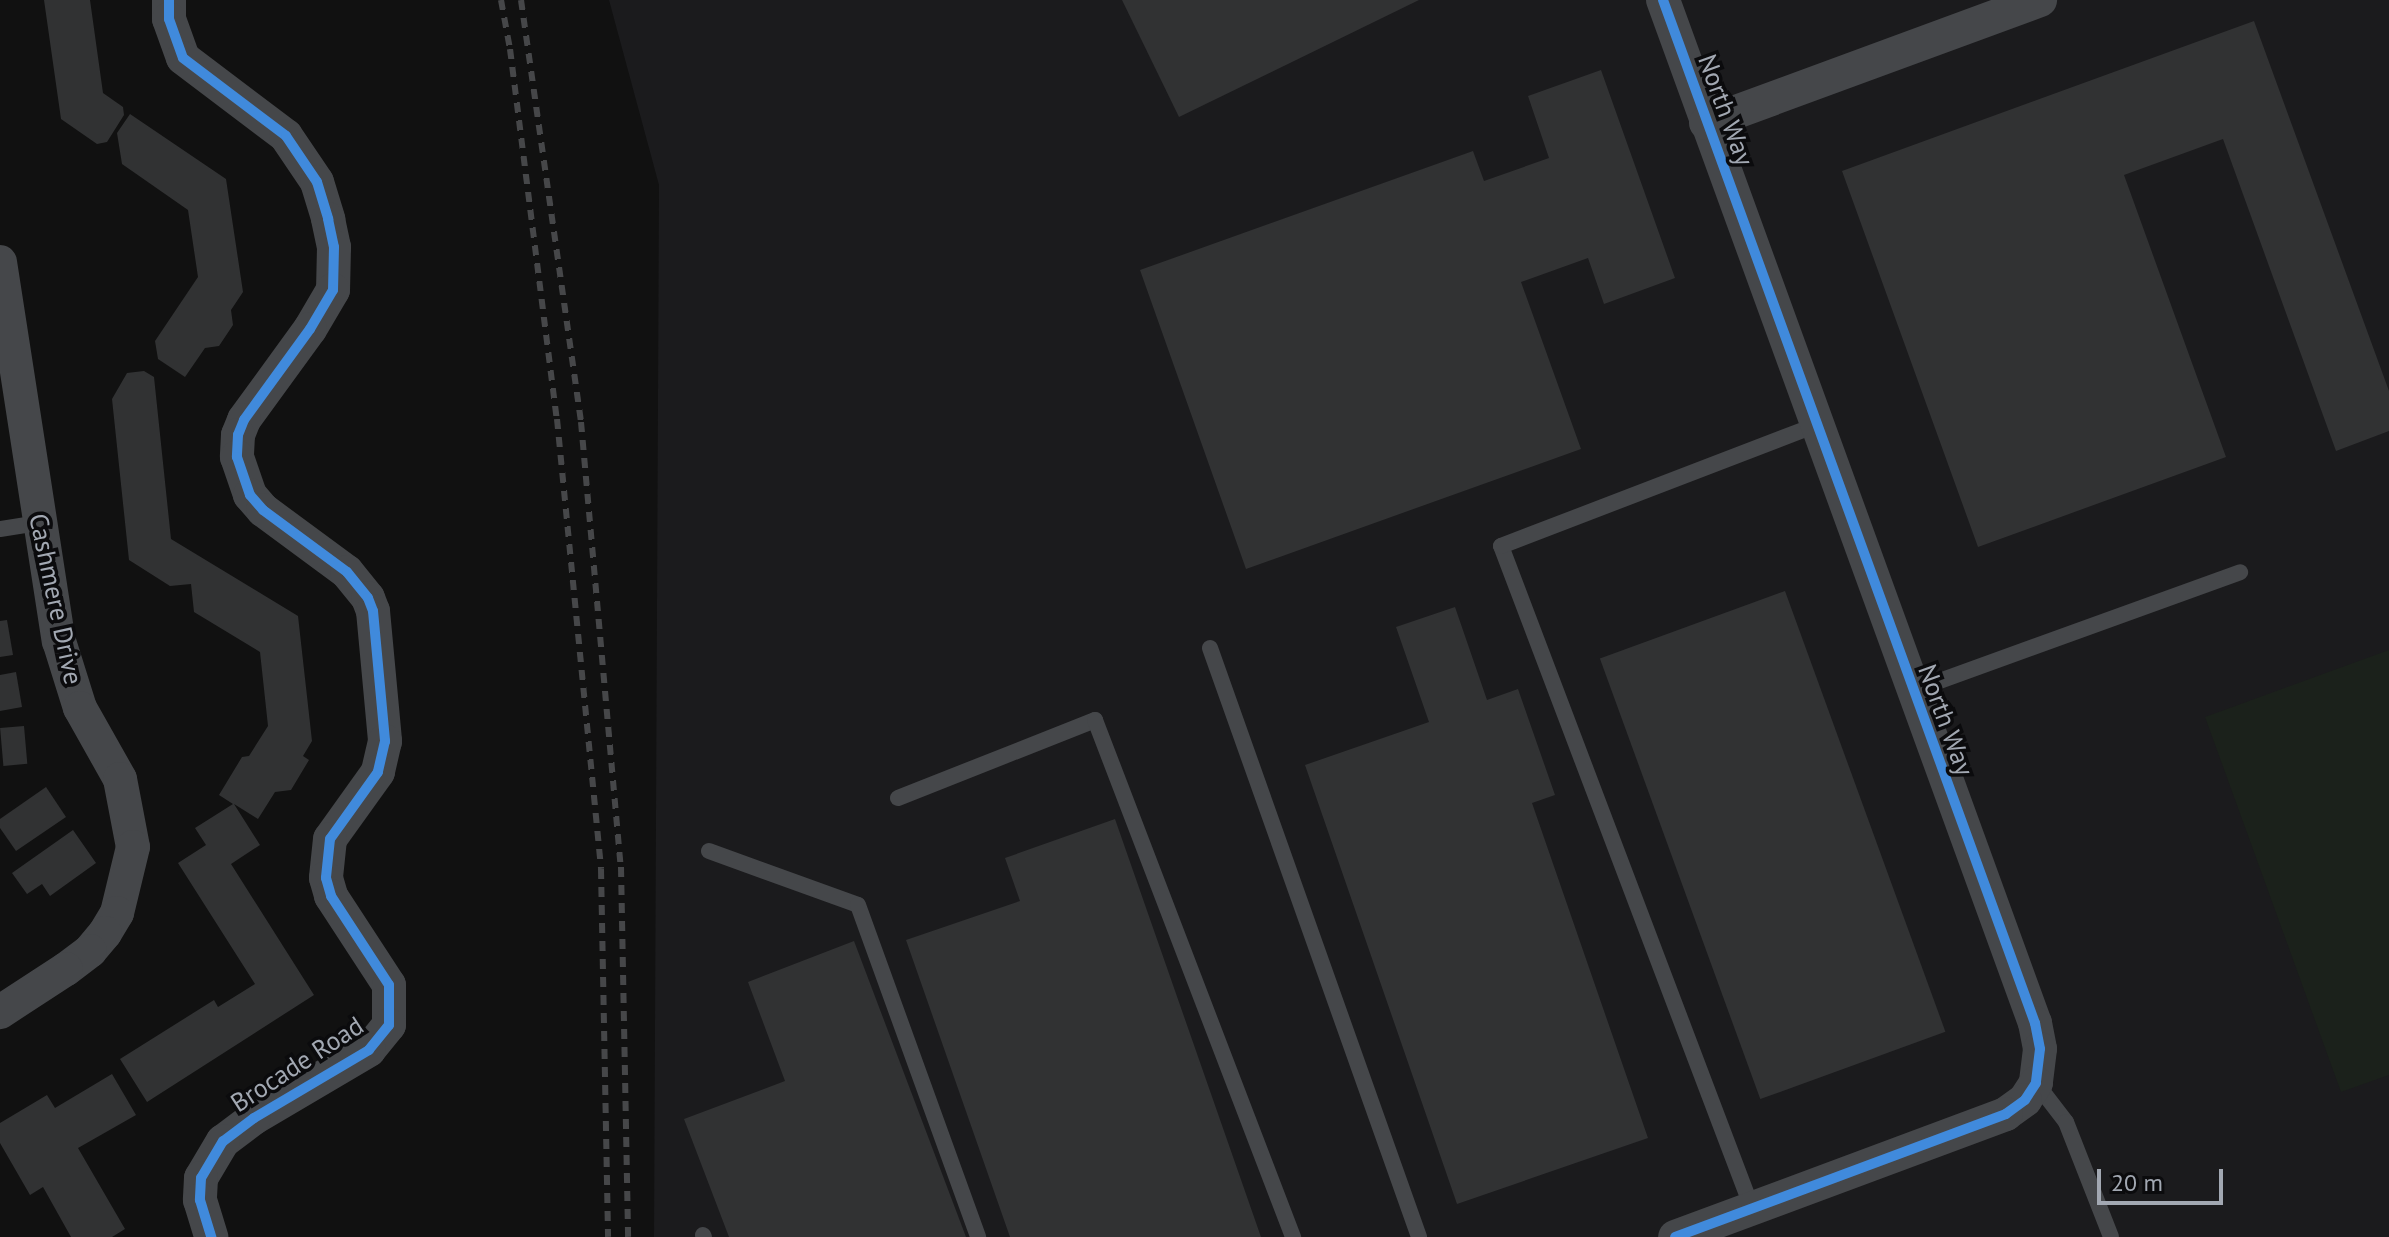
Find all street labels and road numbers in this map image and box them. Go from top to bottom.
street label: North Way [1691,50,1761,170]
street label: Cashmere Drive [23,511,89,687]
street label: North Way [1911,660,1981,780]
street label: Brocade Road [225,1010,369,1118]

